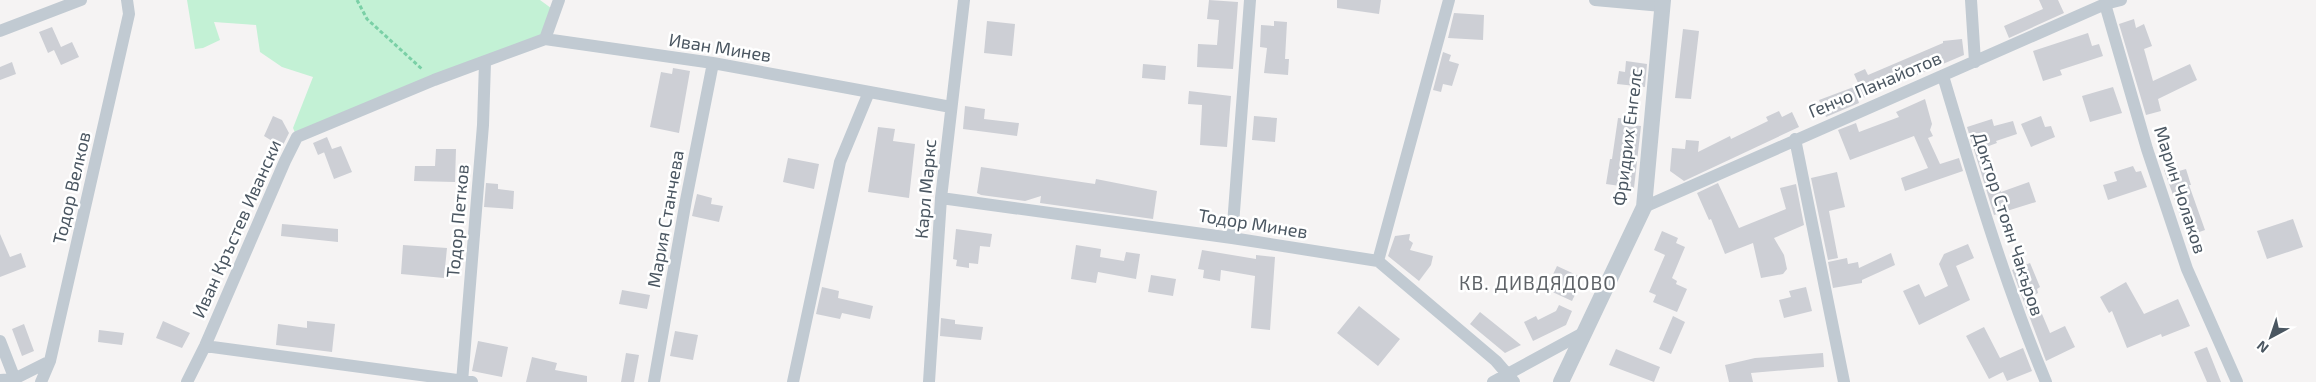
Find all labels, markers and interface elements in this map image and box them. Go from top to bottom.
street label: Иван Минев [667,28,773,66]
street label: Генчо Панайотов [1805,46,1945,122]
street label: Фридрих Енгелс [1608,67,1646,207]
street label: Марин Чолаков [2150,123,2212,256]
street label: Тодор Велков [47,129,95,246]
street label: Доктор Стоян Чакъров [1969,129,2049,319]
street label: Иван Кръстев Ивански [187,136,285,321]
street label: Карл Маркс [910,138,940,240]
street label: Мария Станчева [642,148,688,289]
street label: Тодор Петков [441,163,473,279]
street label: Тодор Минев [1197,204,1309,243]
district label: КВ. ДИВДЯДОВО [1459,271,1617,294]
north arrow [2246,312,2296,362]
text: N [2253,338,2272,357]

